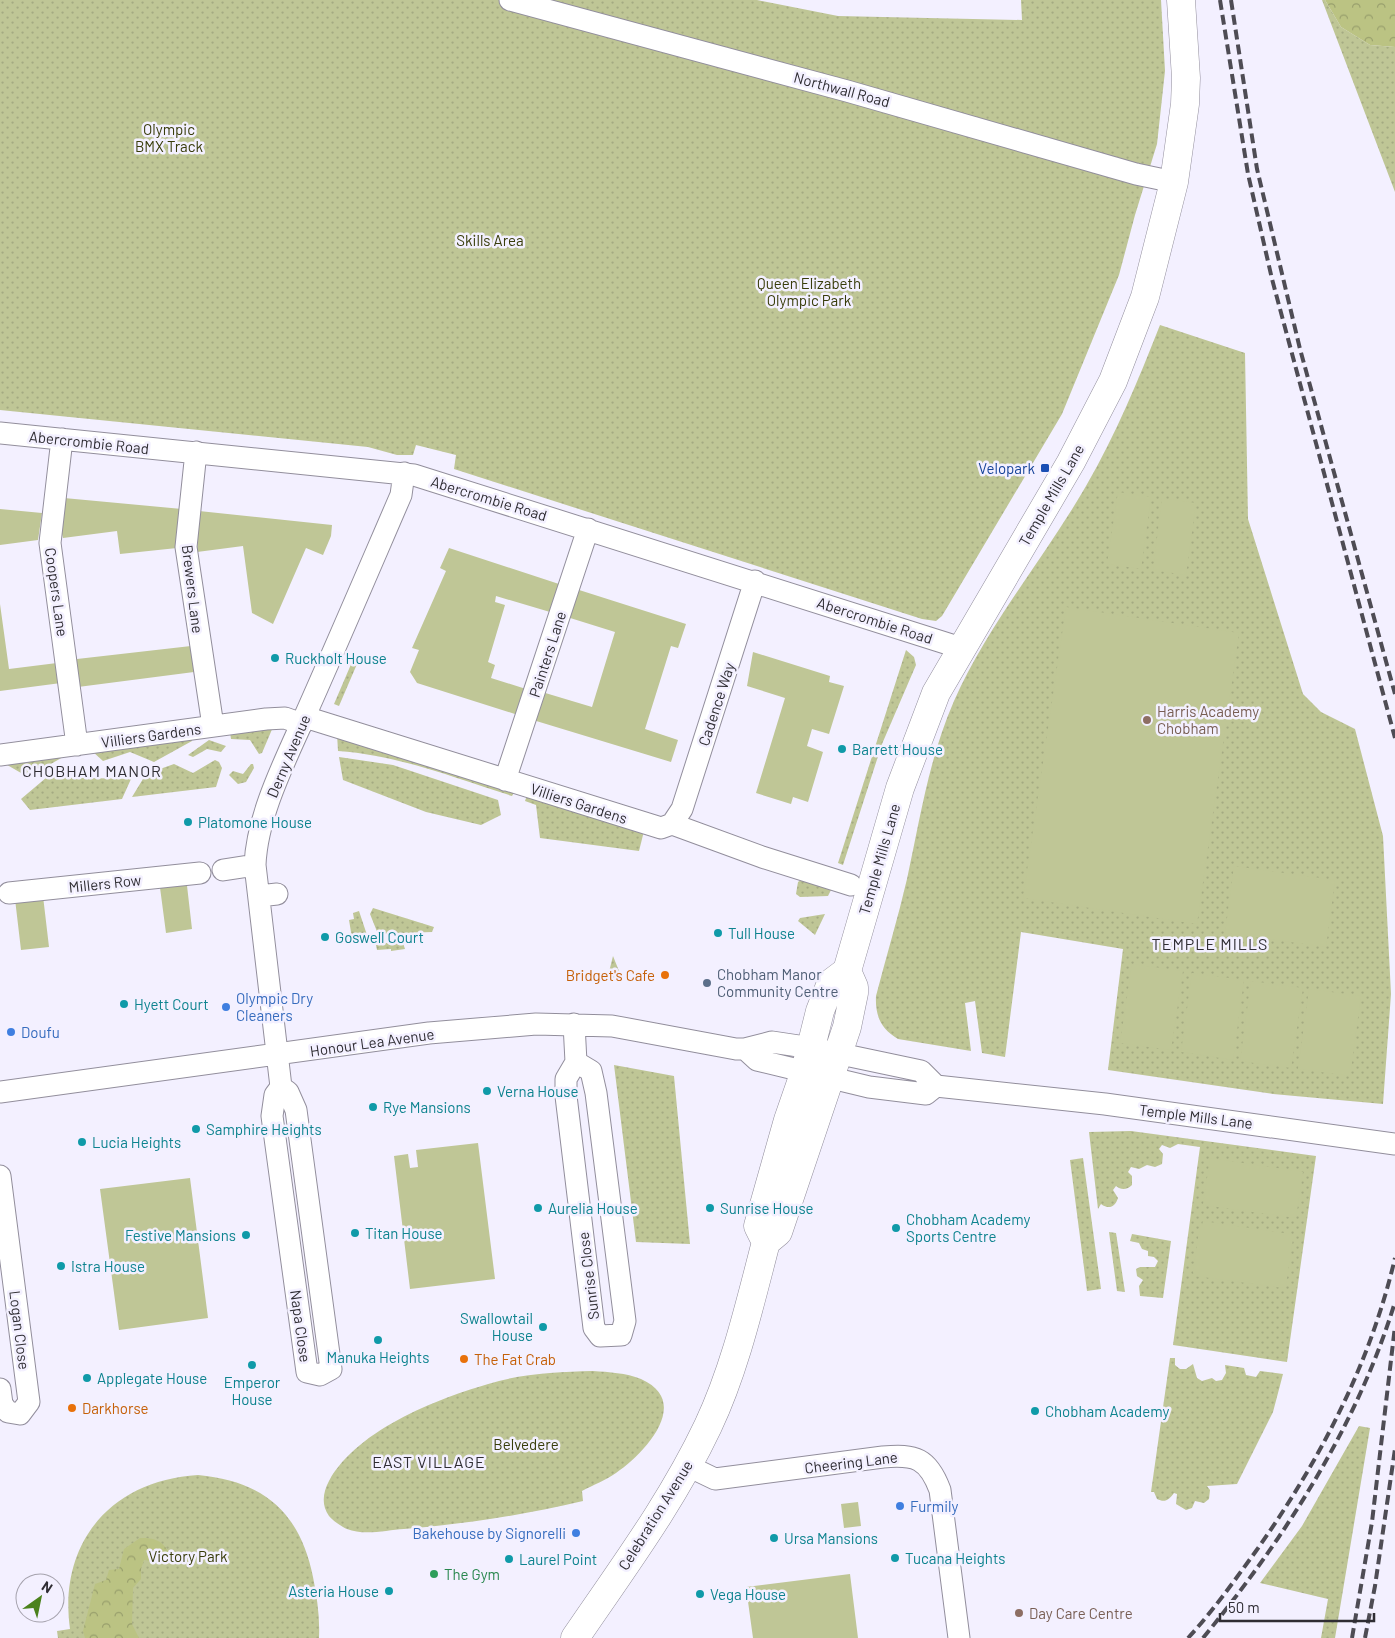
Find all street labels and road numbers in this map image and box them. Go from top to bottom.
street label: Northwall Road [792,68,892,110]
street label: Abercrombie Road [28,427,150,457]
street label: Temple Mills Lane [1015,441,1087,549]
street label: Abercrombie Road [429,472,549,524]
street label: Brewers Lane [179,544,207,634]
street label: Coopers Lane [42,546,72,638]
street label: Abercrombie Road [815,593,935,647]
street label: Painters Lane [525,609,569,699]
street label: Cadence Way [694,660,738,748]
street label: Derny Avenue [262,712,314,800]
street label: Villiers Gardens [100,719,202,751]
street label: Villiers Gardens [528,779,630,827]
street label: Temple Mills Lane [855,802,903,916]
street label: Millers Row [68,870,142,896]
street label: Honour Lea Avenue [309,1024,435,1060]
street label: Temple Mills Lane [1138,1100,1254,1132]
street label: Sunrise Close [574,1231,602,1321]
street label: Logan Close [6,1289,34,1371]
street label: Napa Close [287,1289,315,1363]
street label: Cheering Lane [803,1447,899,1477]
street label: Celebration Avenue [614,1457,696,1573]

